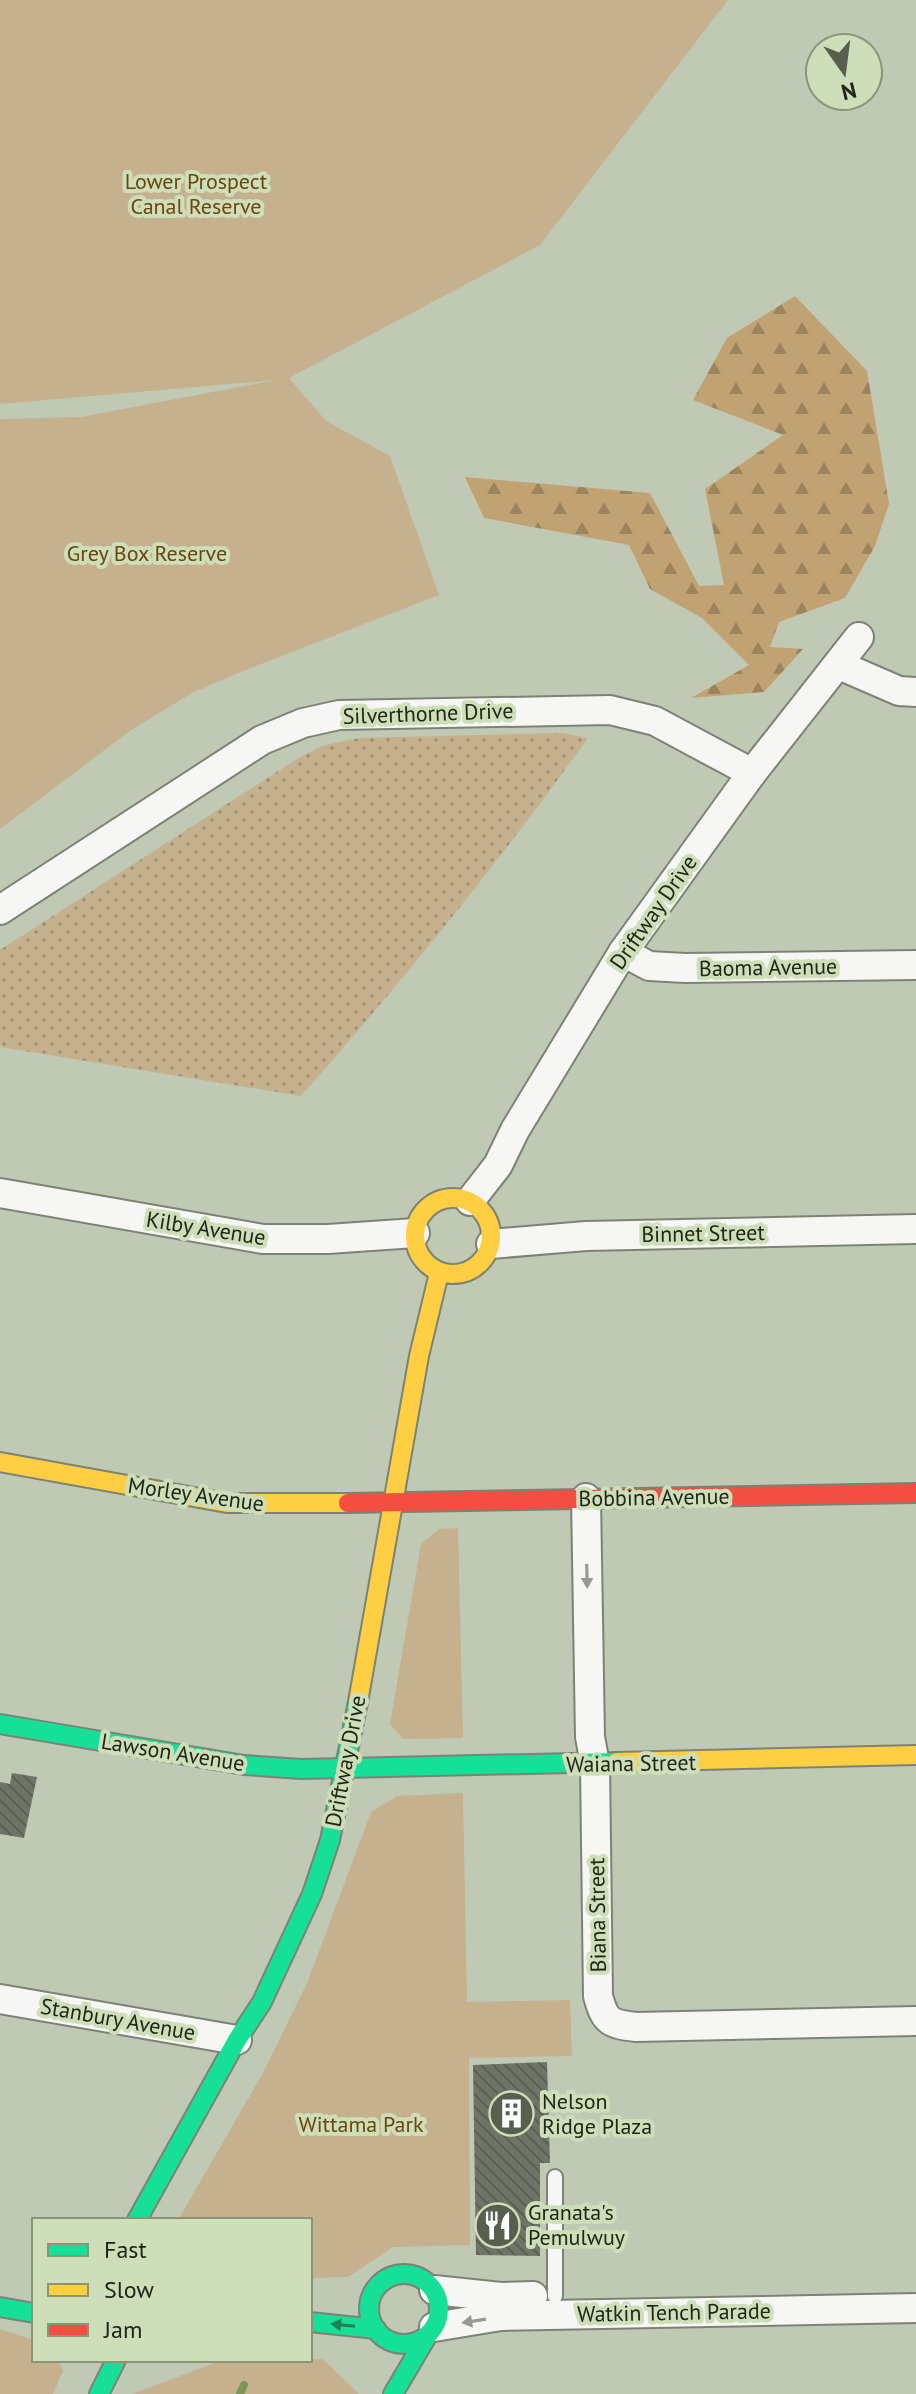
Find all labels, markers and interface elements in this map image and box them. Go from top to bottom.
north arrow [804,32,884,112]
text: N [838,76,859,107]
park label: Lower Prospect Canal Reserve [125,167,268,220]
park label: Grey Box Reserve [67,539,227,567]
street label: Silverthorne Drive [342,696,514,730]
street label: Driftway Drive [603,849,703,975]
street label: Baoma Avenue [699,952,837,982]
street label: Kilby Avenue [144,1205,268,1251]
street label: Binnet Street [641,1218,766,1248]
street label: Morley Avenue [126,1471,266,1517]
street label: Bobbina Avenue [578,1482,730,1512]
one-way arrow [581,1564,594,1589]
street label: Driftway Drive [319,1693,371,1829]
street label: Lawson Avenue [99,1727,247,1777]
street label: Waiana Street [566,1748,697,1778]
street label: Biana Street [582,1857,612,1973]
street label: Stanbury Avenue [38,1992,198,2046]
place label: Nelson Ridge Plaza [542,2087,652,2140]
building icon: Nelson Ridge Plaza [487,2090,535,2138]
park label: Wittama Park [298,2110,424,2138]
place label: Granata's Pemulwuy [528,2198,626,2251]
restaurant icon: Granata's Pemulwuy [473,2201,521,2249]
legend [32,2218,312,2362]
text: Fast [104,2234,147,2265]
text: Slow [104,2274,154,2305]
street label: Watkin Tench Parade [577,2296,771,2328]
text: Jam [103,2314,142,2345]
one-way arrow [462,2315,487,2327]
one-way arrow [330,2319,355,2332]

